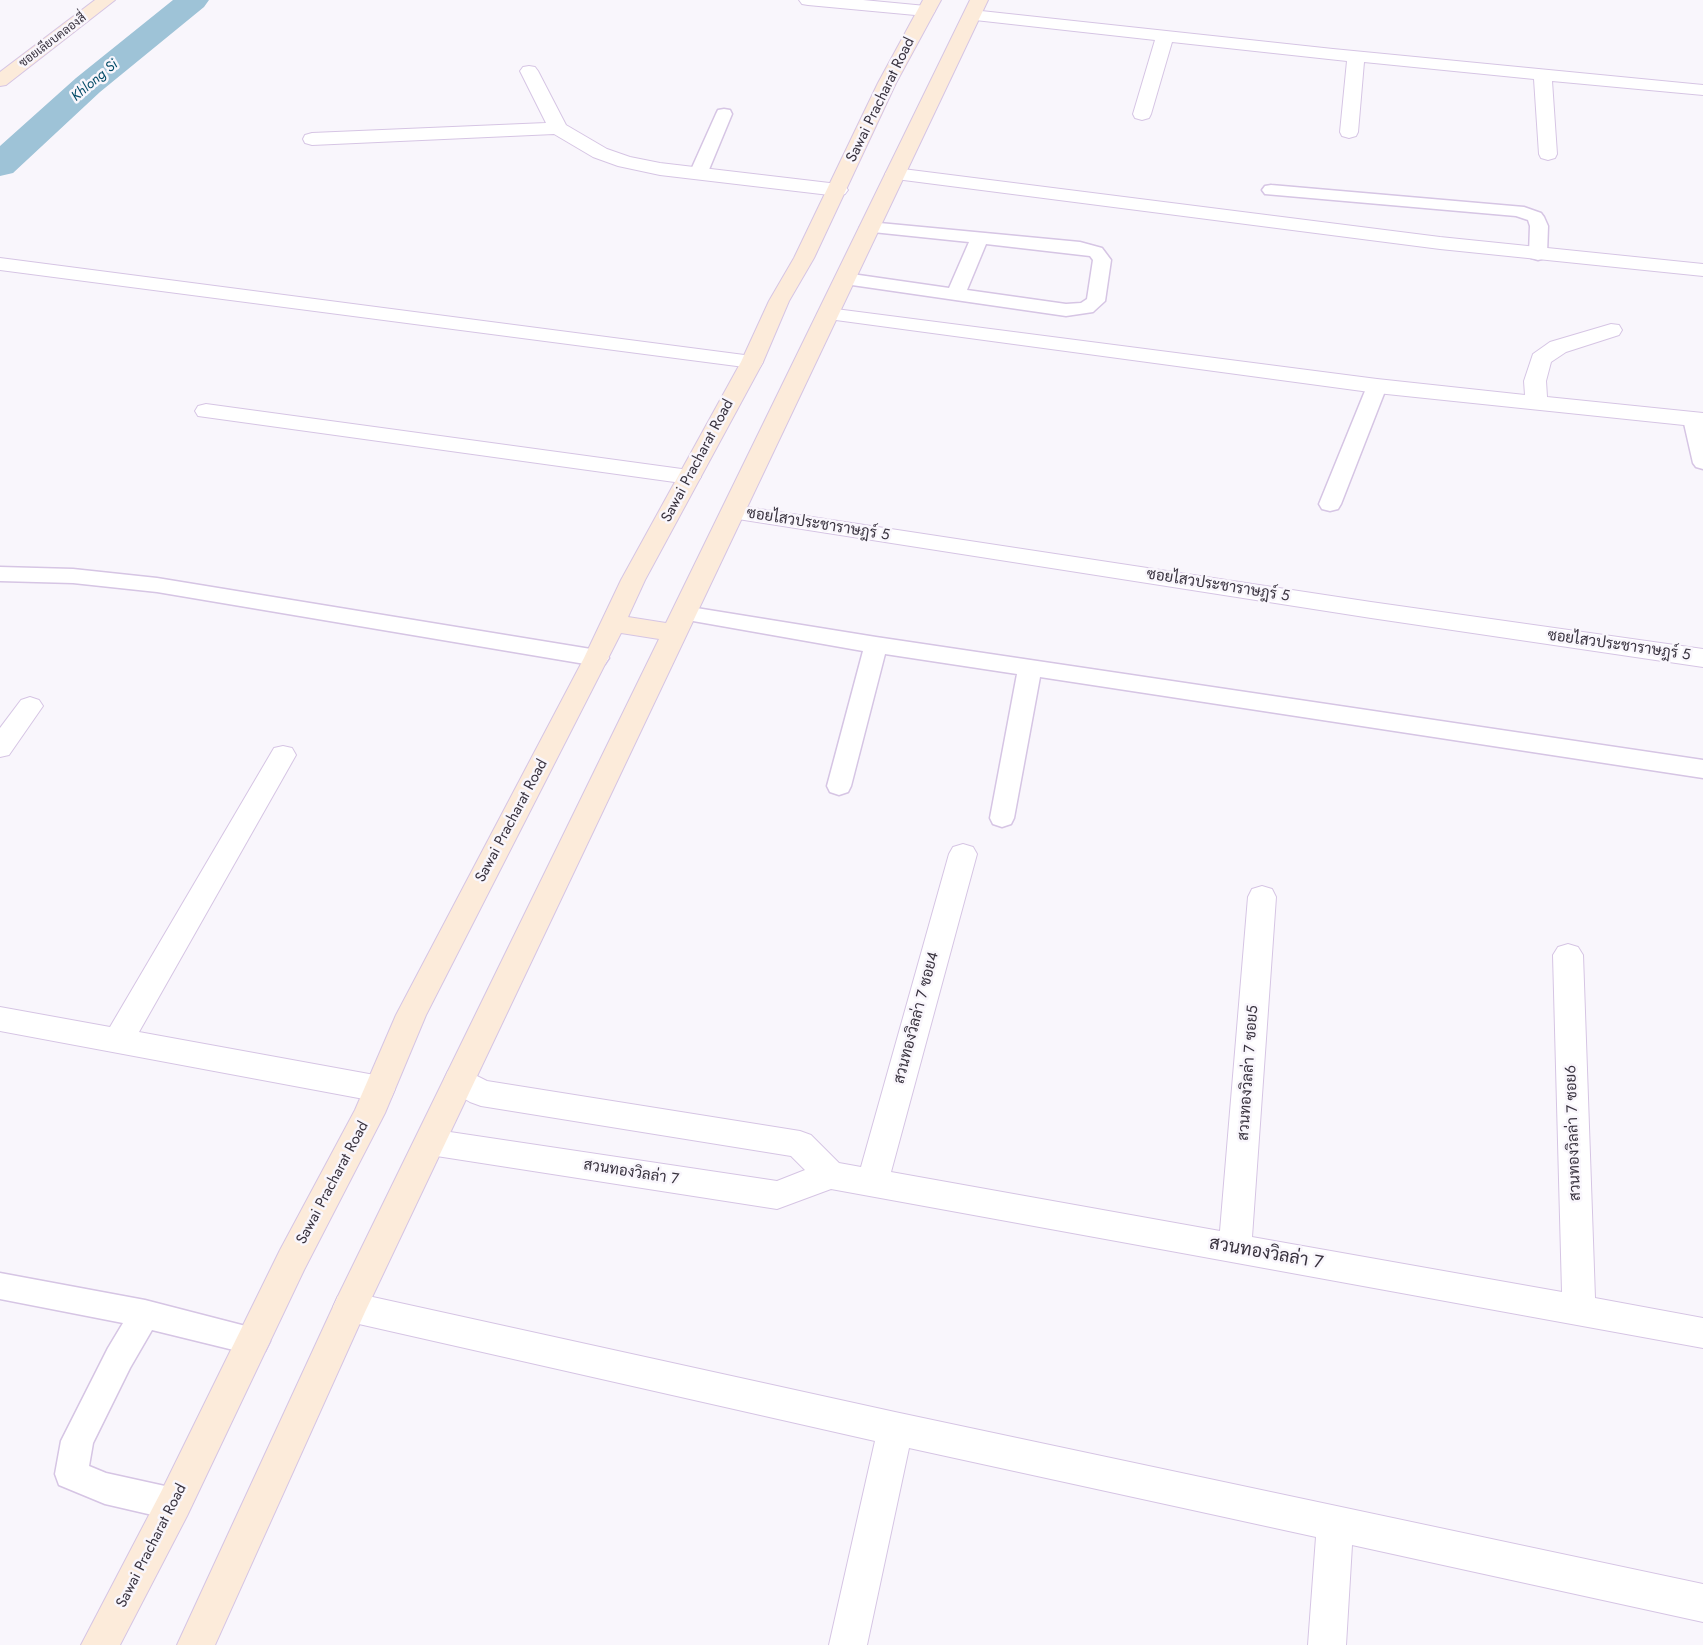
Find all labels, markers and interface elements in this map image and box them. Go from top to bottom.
street label: ซอยเลียบคลองสี่ [17,11,89,71]
street label: Sawai Pracharat Road [843,35,919,165]
water label: Khlong Si [68,57,122,105]
street label: Sawai Pracharat Road [658,397,738,525]
street label: ซอยไสวประชาราษฎร์ 5 [745,505,891,545]
street label: ซอยไสวประชาราษฎร์ 5 [1145,566,1291,606]
street label: ซอยไสวประชาราษฎร์ 5 [1546,627,1692,665]
street label: Sawai Pracharat Road [472,757,552,885]
street label: สวนทองวิลล่า 7 ซอย4 [891,950,943,1086]
street label: สวนทองวิลล่า 7 ซอย5 [1235,1005,1263,1141]
street label: สวนทองวิลล่า 7 ซอย6 [1563,1065,1585,1201]
street label: Sawai Pracharat Road [293,1119,373,1247]
street label: สวนทองวิลล่า 7 [582,1157,680,1189]
street label: สวนทองวิลล่า 7 [1207,1233,1325,1275]
street label: Sawai Pracharat Road [113,1481,191,1611]

